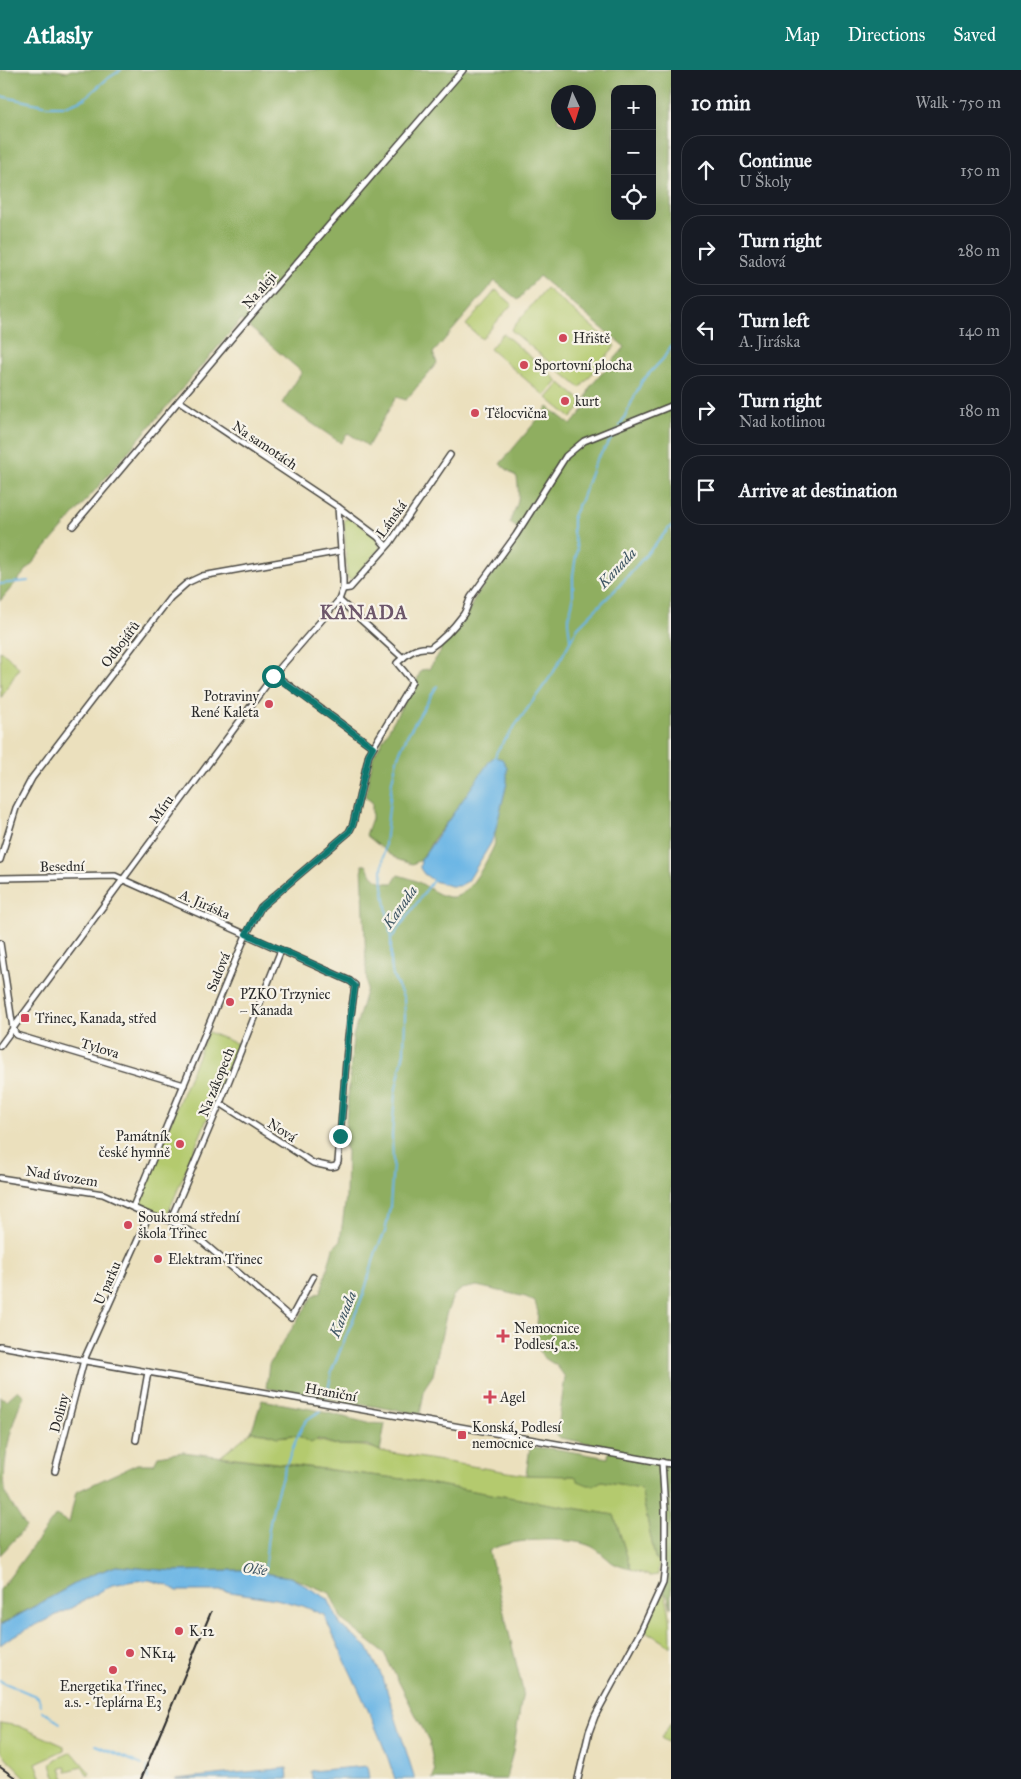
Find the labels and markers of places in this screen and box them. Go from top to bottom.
place label: Hřiště [573,330,610,347]
marker: Hřiště [557,332,569,344]
place label: Sportovní plocha [534,357,632,374]
marker: Sportovní plocha [518,359,530,371]
place label: kurt [575,393,599,410]
marker: kurt [559,395,571,407]
place label: Tělocvična [485,405,547,422]
marker: Tělocvična [469,407,481,419]
place label: Potraviny René Kaleta [191,688,259,721]
marker: Potraviny René Kaleta [263,698,275,710]
place label: PZKO Trzyniec – Kanada [240,986,331,1019]
marker: PZKO Trzyniec – Kanada [224,996,236,1008]
place label: Třinec, Kanada, střed [35,1010,157,1027]
marker: Třinec, Kanada, střed [19,1012,31,1024]
place label: Památník české hymně [99,1128,170,1161]
marker: Památník české hymně [174,1138,186,1150]
place label: Soukromá střední škola Třinec [138,1209,241,1242]
marker: Soukromá střední škola Třinec [122,1219,134,1231]
place label: Elektram Třinec [168,1251,263,1268]
marker: Elektram Třinec [152,1253,164,1265]
place label: Nemocnice Podlesí, a.s. [514,1320,580,1353]
marker: Nemocnice Podlesí, a.s. [496,1329,510,1343]
place label: Agel [499,1389,526,1406]
marker: Agel [484,1391,496,1403]
place label: Konská, Podlesí nemocnice [472,1419,562,1452]
marker: Konská, Podlesí nemocnice [456,1429,468,1441]
place label: K 12 [189,1623,214,1640]
marker: K 12 [173,1625,185,1637]
place label: NK14 [140,1645,176,1662]
marker: NK14 [124,1647,136,1659]
marker: Energetika Třinec, a.s. - Teplárna E3 [107,1664,119,1676]
place label: Energetika Třinec, a.s. - Teplárna E3 [60,1678,167,1711]

